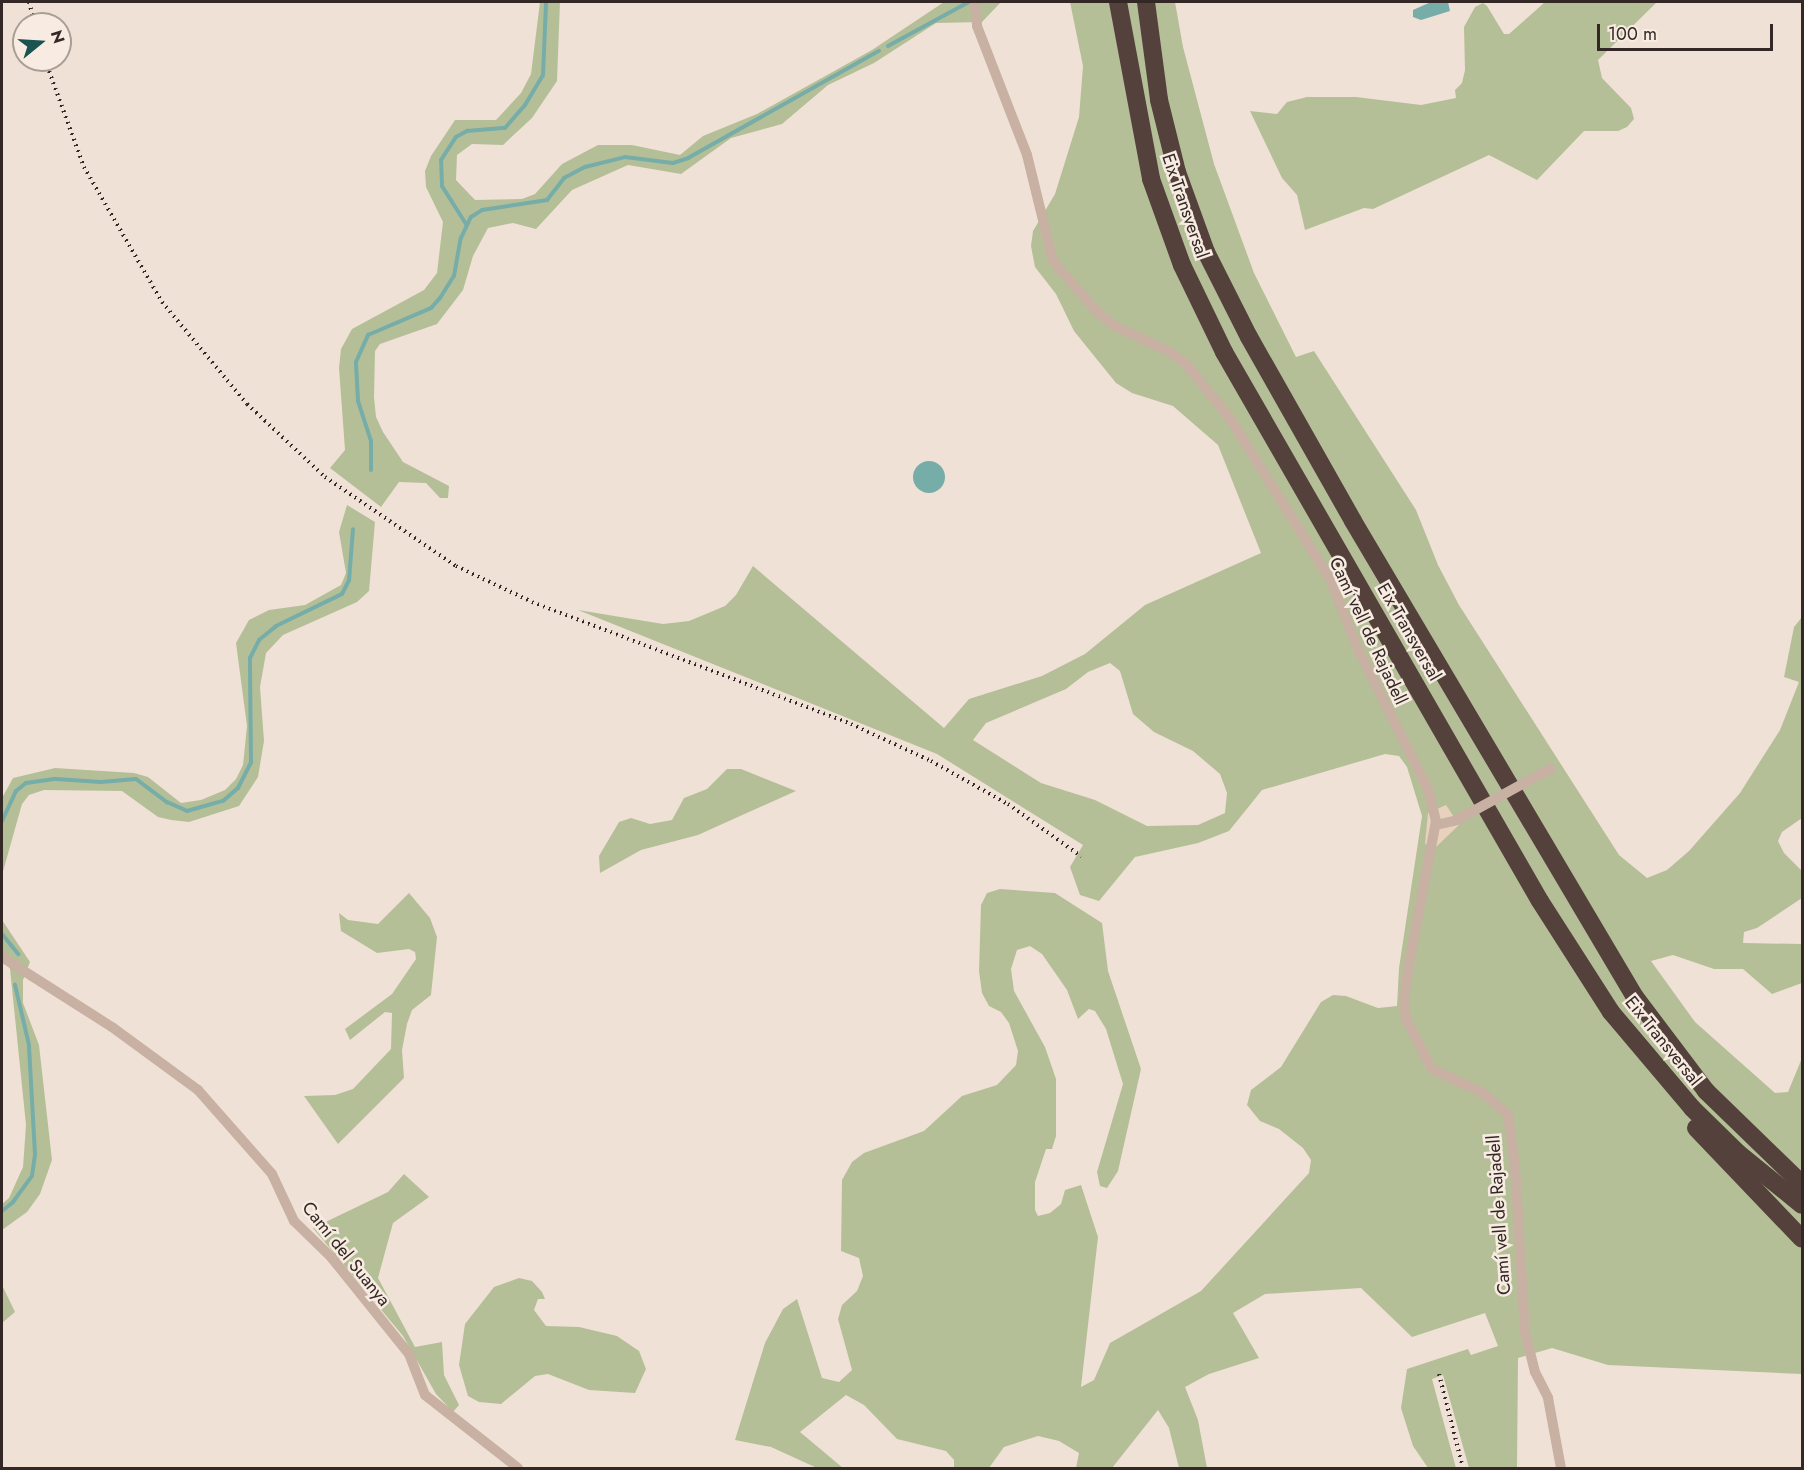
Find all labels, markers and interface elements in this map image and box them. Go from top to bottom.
north arrow [12,12,72,72]
scale bar [1600,12,1776,50]
text: 100 m [1608,21,1657,47]
text: N [45,27,71,47]
street label: Eix Transversal [1157,151,1213,261]
street label: Camí vell de Rajadell [1324,554,1412,708]
street label: Eix Transversal [1372,579,1446,685]
street label: Eix Transversal [1620,992,1706,1090]
street label: Camí vell de Rajadell [1483,1134,1515,1296]
street label: Camí del Suanya [297,1197,395,1311]

